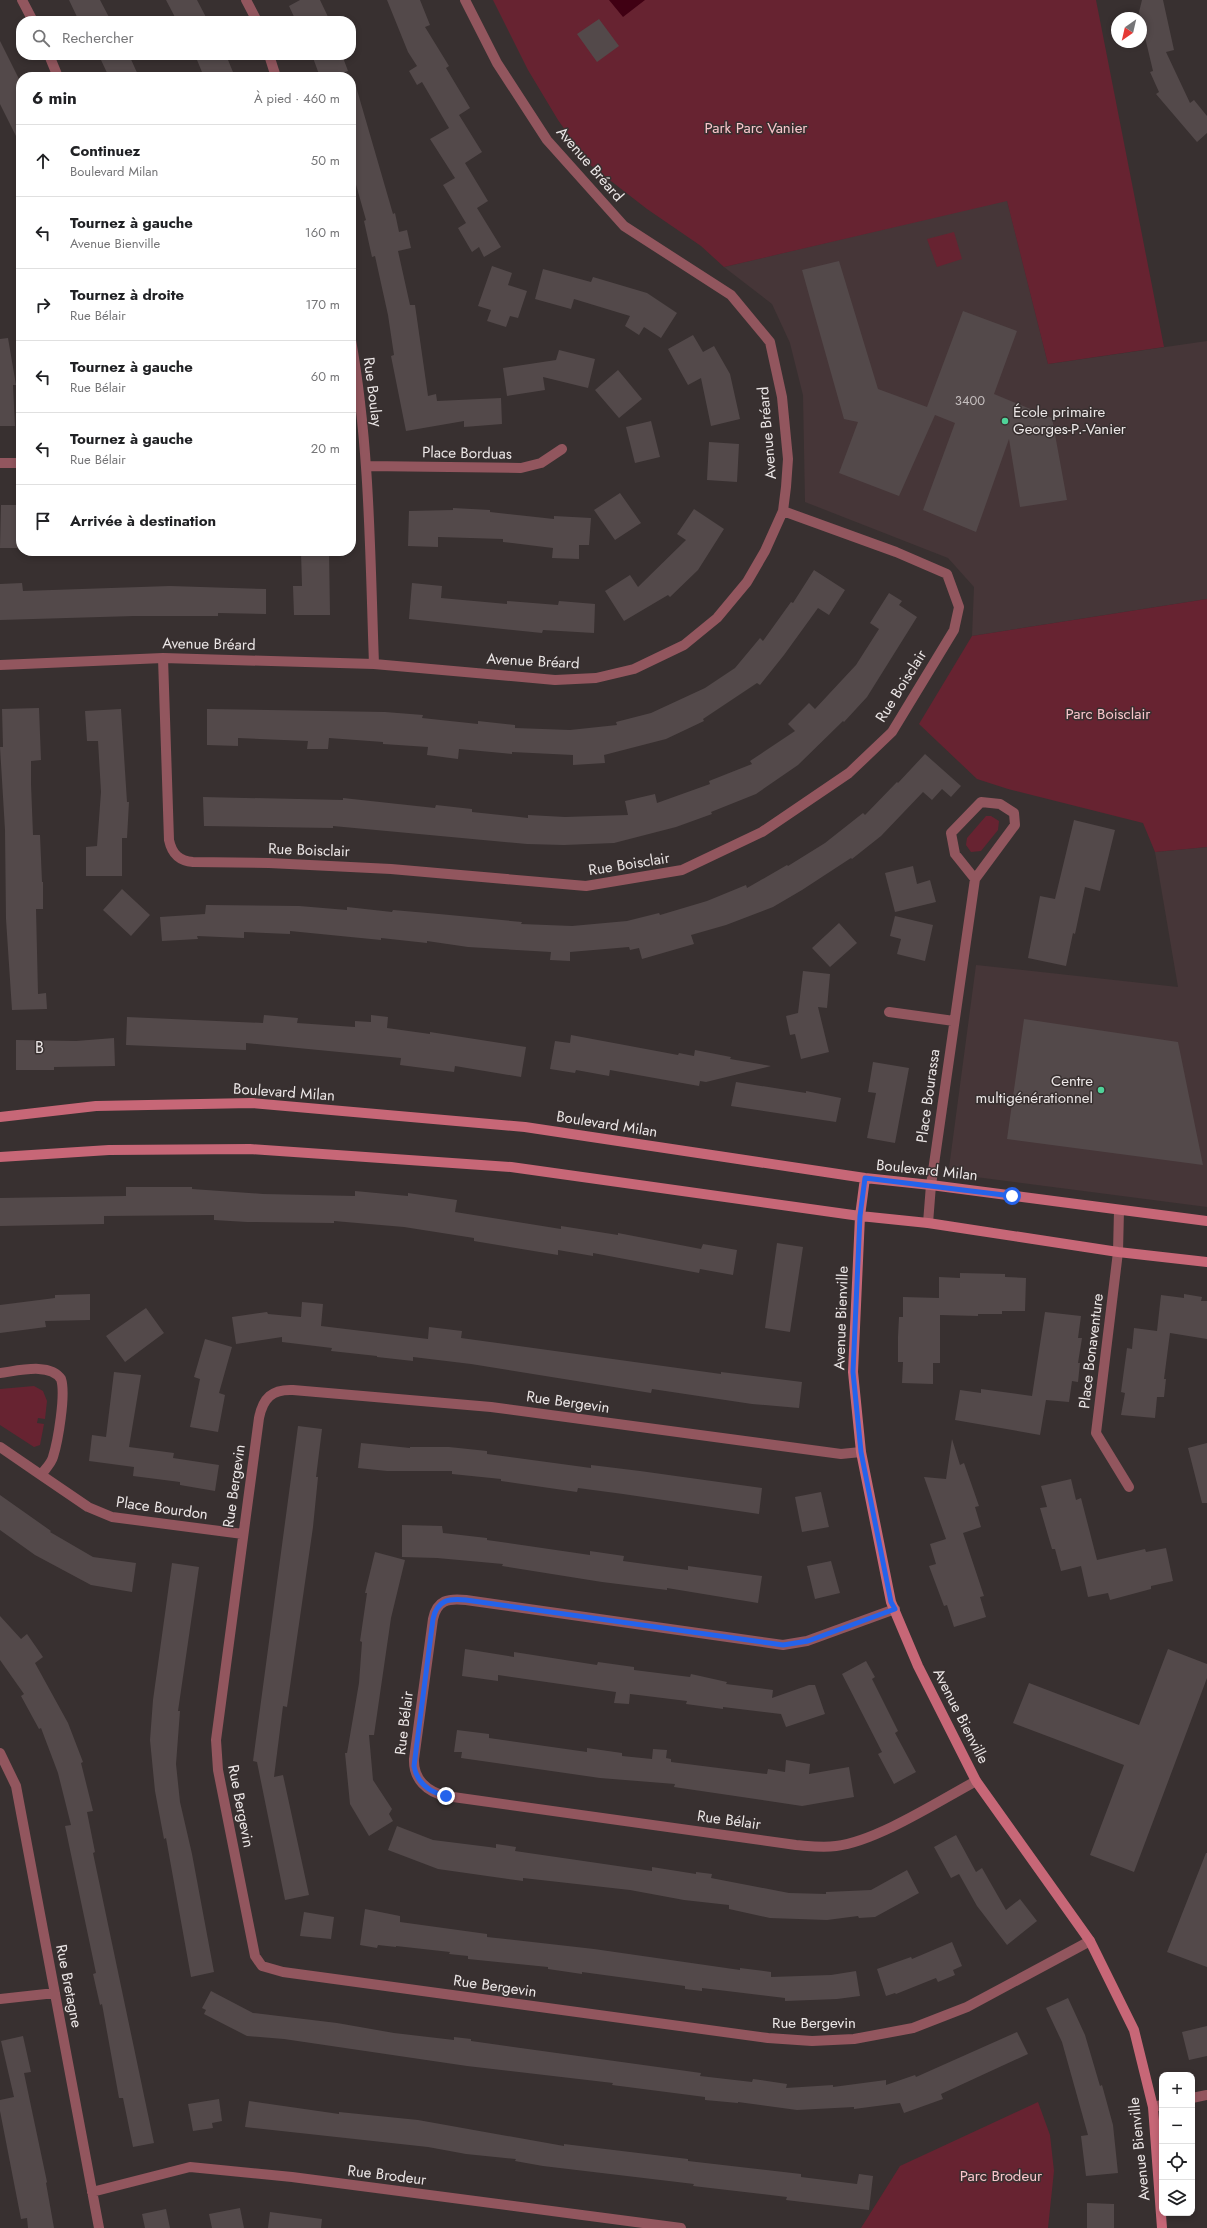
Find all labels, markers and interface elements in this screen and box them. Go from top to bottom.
north arrow [1111,12,1147,48]
search box [16,16,356,60]
icon: search [30,27,52,49]
text: Rechercher [62,27,134,49]
text: 6 min [32,86,77,110]
text: À pied · 460 m [254,89,340,108]
park label: Park Parc Vanier [704,117,808,139]
street label: Avenue Bréard [551,122,629,206]
text: Continuez [70,140,140,162]
icon: ahead [32,150,54,172]
text: 50 m [311,151,340,170]
text: Boulevard Milan [70,162,158,181]
text: Tournez à gauche [70,212,193,234]
icon: left [32,222,54,244]
text: 160 m [305,223,340,242]
text: Avenue Bienville [70,234,160,253]
text: Tournez à droite [70,284,184,306]
icon: right [32,294,54,316]
text: 170 m [305,295,340,314]
text: Rue Bélair [70,306,126,325]
text: Tournez à gauche [70,356,193,378]
street label: Rue Boulay [358,356,388,429]
icon: left [32,366,54,388]
text: 60 m [311,367,340,386]
text: Rue Bélair [70,378,126,397]
street label: Avenue Bréard [752,386,782,480]
house number: 3400 [955,391,985,410]
place label: École primaire Georges-P.-Vanier [1013,401,1127,440]
marker: École primaire Georges-P.-Vanier [1000,416,1010,426]
text: Tournez à gauche [70,428,193,450]
icon: left [32,438,54,460]
text: 20 m [311,439,340,458]
street label: Place Borduas [422,441,512,465]
text: Rue Bélair [70,450,126,469]
icon: arrive [32,510,54,532]
text: Arrivée à destination [70,510,216,532]
street label: Avenue Bréard [162,632,256,656]
street label: Rue Boisclair [870,645,932,727]
street label: Avenue Bréard [486,648,580,674]
park label: Parc Boisclair [1066,703,1151,725]
street label: Rue Boisclair [268,838,351,862]
street label: Rue Boisclair [587,847,672,881]
district label: B [35,1036,45,1059]
street label: Place Bourassa [911,1048,945,1144]
place label: Centre multigénérationnel [976,1070,1093,1109]
street label: Boulevard Milan [232,1077,336,1107]
marker: Centre multigénérationnel [1096,1085,1106,1095]
street label: Boulevard Milan [555,1105,659,1143]
street label: Boulevard Milan [875,1154,979,1186]
route start [1003,1187,1021,1205]
street label: Avenue Bienville [828,1265,854,1370]
street label: Place Bonaventure [1073,1292,1109,1410]
street label: Rue Bergevin [525,1385,611,1419]
street label: Rue Bergevin [217,1443,251,1529]
street label: Place Bourdon [115,1491,209,1525]
street label: Avenue Bienville [928,1665,995,1768]
street label: Rue Bélair [389,1689,419,1756]
street label: Rue Bergevin [222,1763,260,1849]
route end [437,1787,455,1805]
street label: Rue Bélair [696,1805,763,1835]
street label: Rue Bretagne [50,1942,88,2030]
street label: Rue Bergevin [452,1969,538,2003]
street label: Rue Bergevin [772,2012,856,2034]
map controls [1159,2072,1195,2216]
button: + [1159,2072,1195,2108]
street label: Avenue Bienville [1123,2096,1155,2202]
button: − [1159,2108,1195,2144]
button: locate [1159,2144,1195,2180]
street label: Rue Brodeur [346,2159,429,2191]
park label: Parc Brodeur [960,2165,1043,2187]
button: layers [1159,2180,1195,2216]

